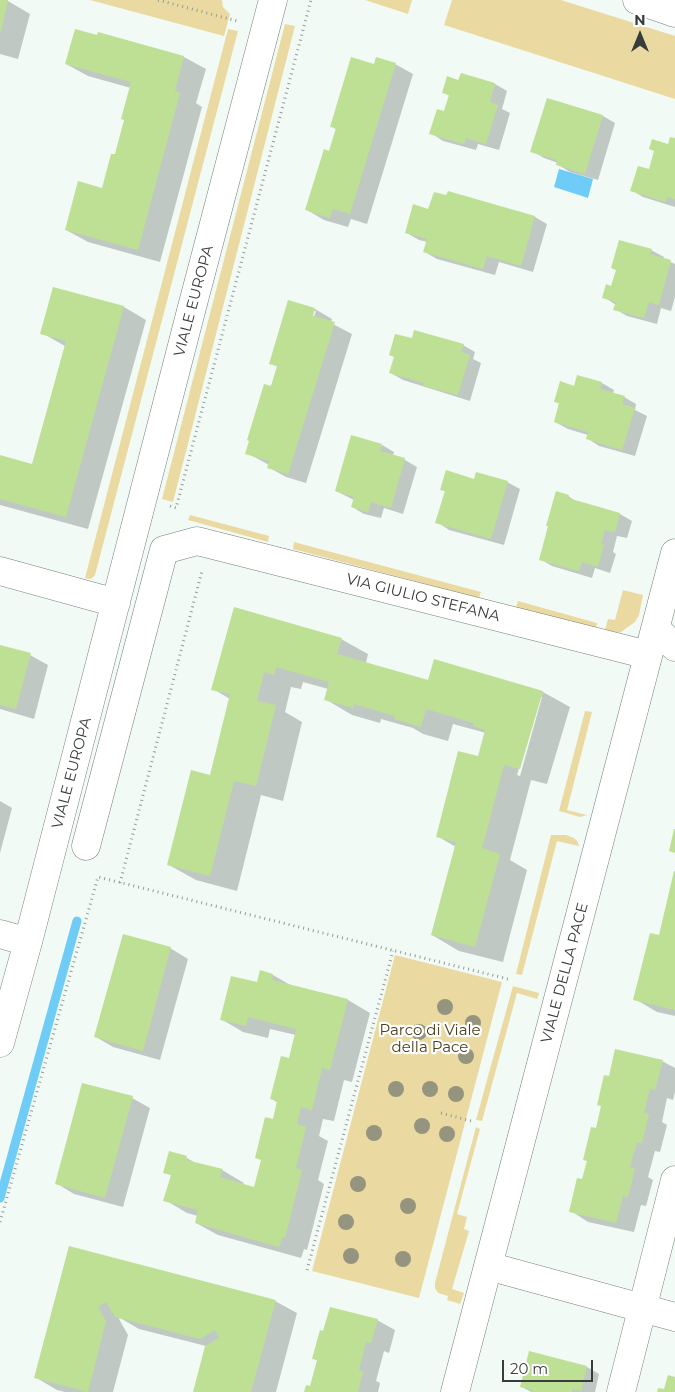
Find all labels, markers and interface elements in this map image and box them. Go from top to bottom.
north arrow [615,10,665,60]
text: N [634,11,646,29]
street label: VIALE EUROPA [170,243,218,359]
street label: VIA GIULIO STEFANA [344,570,502,626]
street label: VIALE EUROPA [48,715,96,831]
street label: VIALE DELLA PACE [538,901,592,1045]
park label: Parco di Viale della Pace [379,1022,481,1057]
scale bar [505,1350,596,1382]
text: 20 m [510,1359,548,1378]

